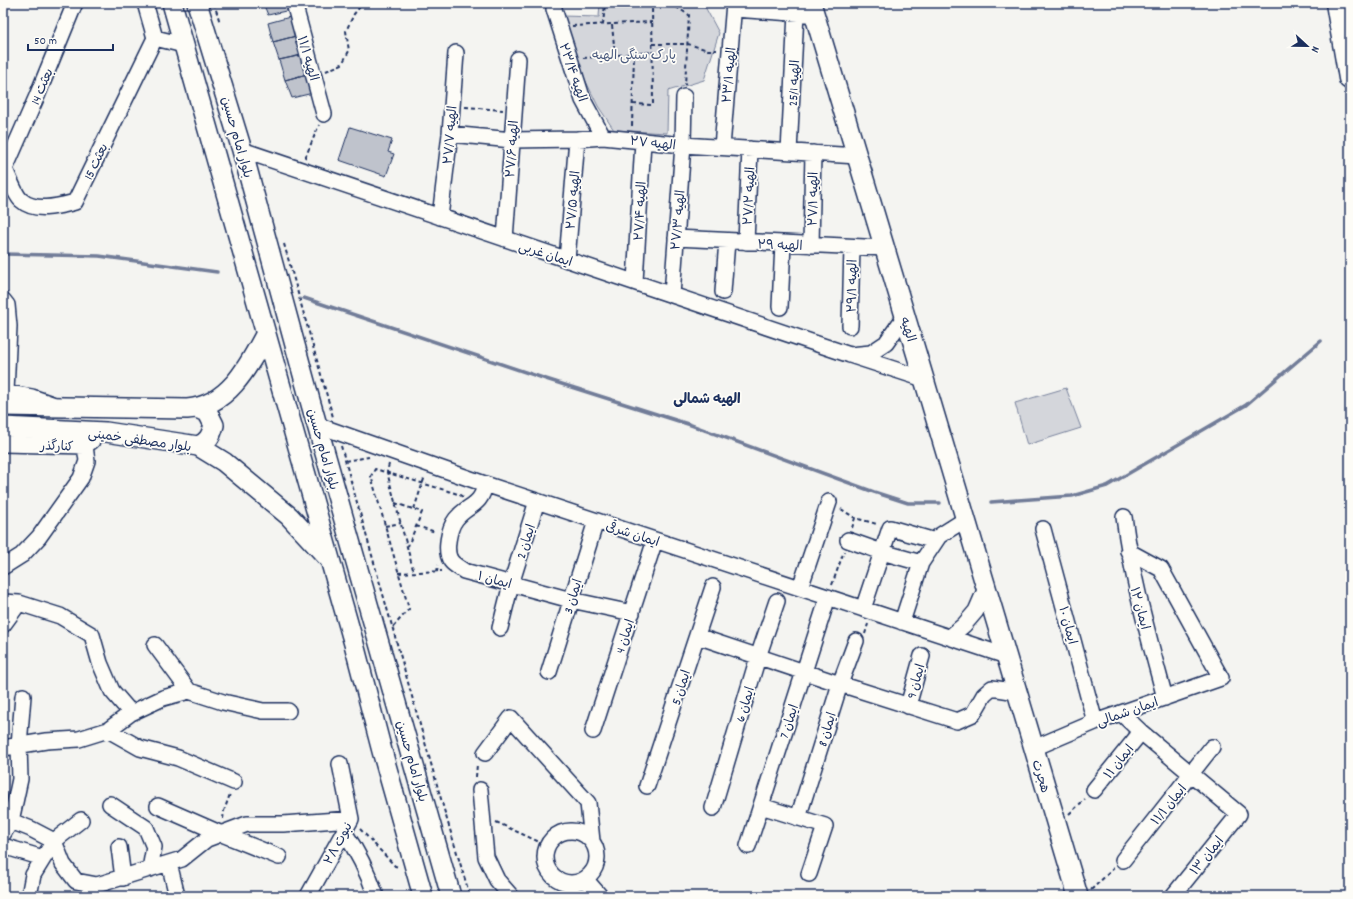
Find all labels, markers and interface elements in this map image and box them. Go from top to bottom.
scale bar [28,26,113,52]
north arrow [1287,26,1327,66]
text: 50 m [34,33,57,50]
street label: الهیه ۱۱/۱ [291,34,322,83]
street label: الهیه ۲۳/۴ [553,41,591,105]
text: N [1306,43,1323,55]
park label: پارک سنگی الهیه [592,47,676,66]
street label: الهیه ۲۳/۱ [719,47,742,104]
street label: الهیه 25/1 [785,59,806,107]
street label: بعثت 14 [27,66,59,108]
street label: بلوار امام حسین [215,95,256,181]
street label: الهیه ۲۷/۷ [439,105,464,165]
street label: الهیه ۲۷/۶ [502,120,525,179]
street label: الهیه ۲۷ [629,133,677,156]
street label: بعثت 15 [80,141,114,184]
street label: الهیه ۲۷/۲ [739,166,762,226]
street label: الهیه ۲۷/۵ [562,170,587,230]
street label: الهیه ۲۷/۱ [805,172,824,226]
street label: الهیه ۲۷/۴ [630,181,653,241]
street label: الهیه ۲۷/۳ [667,189,692,251]
street label: الهیه ۲۹ [757,236,803,257]
street label: ایمان غربی [516,238,575,273]
street label: الهیه ۲۹/۱ [844,259,863,313]
street label: الهیه [894,315,919,345]
district label: الهیه شمالی [673,390,741,410]
street label: بلوار امام حسین [301,407,342,493]
street label: بلوار مصطفی خمینی [87,425,192,458]
street label: کنارگذر [39,437,74,458]
street label: ایمان شرقی [603,517,662,553]
street label: ایمان 2 [513,522,542,562]
street label: ایمان ۱ [475,568,514,595]
street label: ایمان 3 [560,577,589,617]
street label: ایمان ۱۲ [1124,585,1153,632]
street label: ایمان ۱۰ [1052,604,1081,647]
street label: ایمان 4 [612,617,641,657]
street label: ایمان 9 [903,662,931,702]
street label: ایمان 5 [668,668,697,708]
street label: ایمان 6 [732,685,761,725]
street label: ایمان شمالی [1094,694,1161,733]
street label: ایمان 7 [776,702,805,741]
street label: ایمان 8 [814,710,843,749]
street label: بلوار امام حسین [390,719,431,805]
street label: ایمان ۱۱ [1100,741,1140,784]
street label: هجرت [1026,758,1054,796]
street label: ایمان ۱۱/۱ [1148,781,1192,830]
street label: نبوت ۲۸ [320,819,358,869]
street label: ایمان ۱۳ [1186,833,1230,880]

